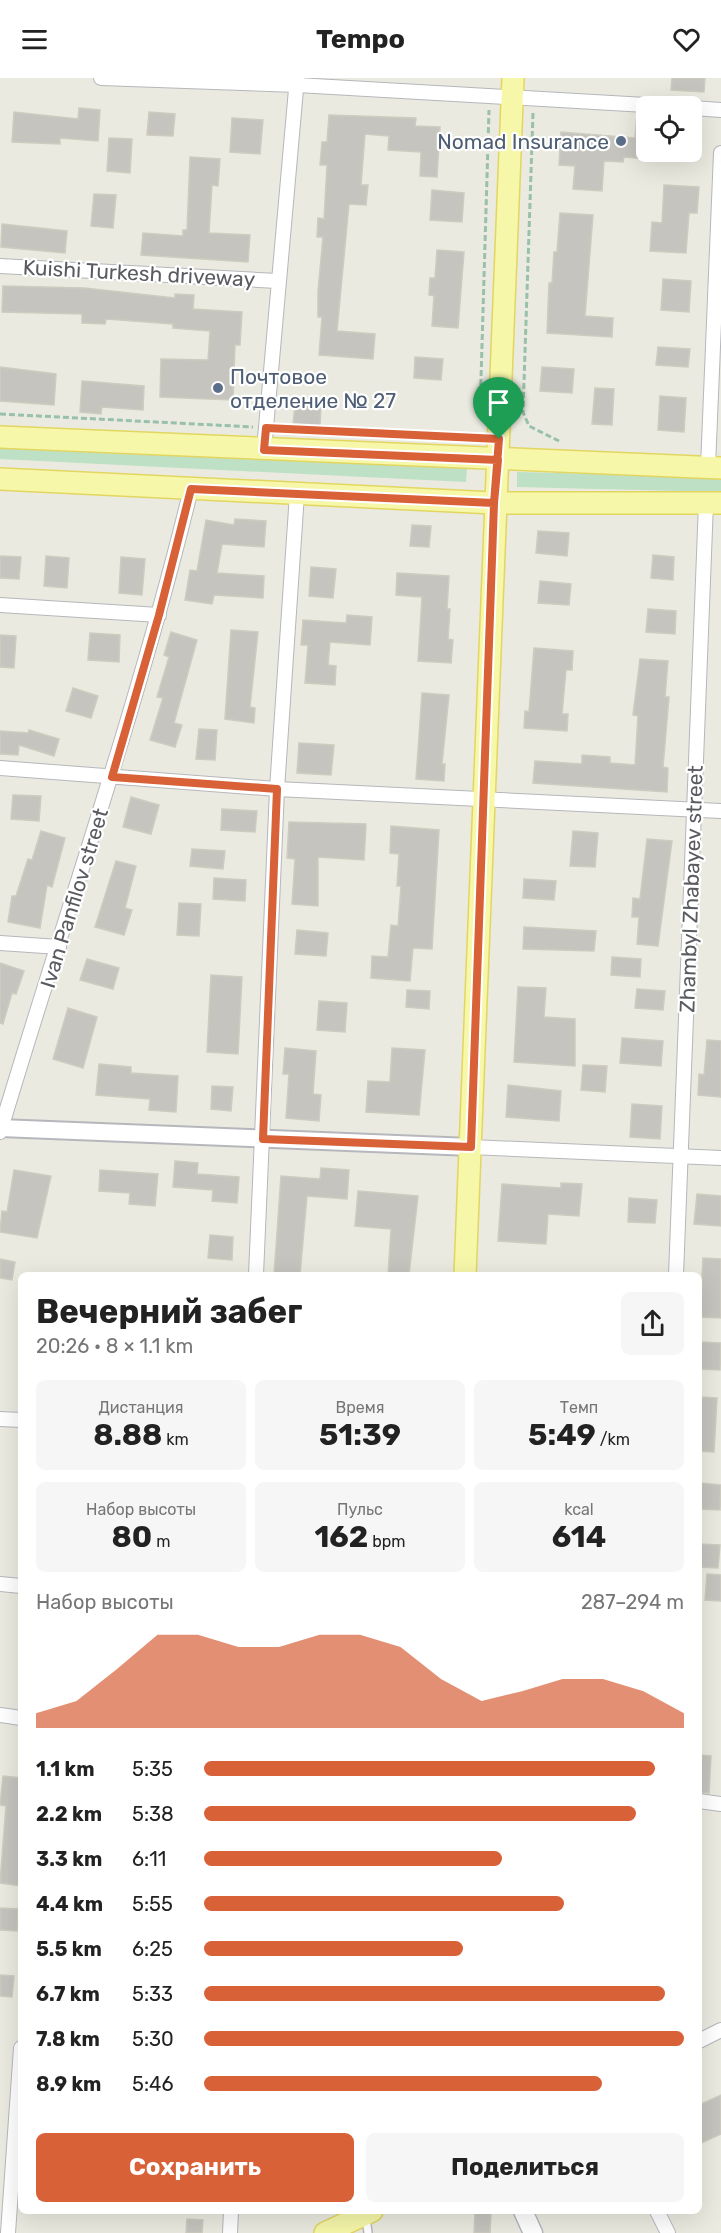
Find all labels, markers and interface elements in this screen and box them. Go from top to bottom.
icon: menu [18,23,51,56]
text: Tempo [316,23,405,55]
icon: heart [670,23,703,56]
map controls [636,96,702,162]
button: locate [636,96,702,162]
place label: Nomad Insurance [437,129,609,154]
marker: Nomad Insurance [614,134,628,148]
street label: Kuishi Turkesh driveway [22,254,256,292]
place label: Почтовое отделение № 27 [230,364,396,413]
pin [473,377,524,439]
marker: Почтовое отделение № 27 [211,381,225,395]
icon: arrive [482,386,515,419]
street label: Zhambyl Zhabayev street [674,765,708,1013]
street label: Ivan Panfilov street [35,805,113,991]
text: Вечерний забег [36,1292,302,1331]
button: share [621,1292,684,1355]
text: 20:26 · 8 × 1.1 km [36,1334,193,1358]
text: Дистанция [98,1398,184,1417]
text: Время [336,1398,384,1417]
text: Темп [560,1398,598,1417]
text: 8.88 [93,1417,162,1453]
text: 51:39 [319,1417,401,1453]
text: 5:49 [528,1417,596,1453]
text: km [162,1430,189,1449]
text: /km [596,1430,630,1449]
text: Набор высоты [86,1500,196,1519]
text: Пульс [337,1500,383,1519]
text: kcal [564,1500,594,1519]
text: 80 [112,1519,152,1555]
text: 162 [314,1519,368,1555]
text: 614 [552,1519,606,1555]
text: m [152,1532,170,1551]
text: bpm [368,1532,406,1551]
text: Набор высоты [36,1590,174,1614]
text: 287–294 m [581,1590,684,1614]
text: 1.1 km [36,1757,95,1781]
text: 5:35 [132,1757,173,1781]
text: 2.2 km [36,1802,102,1826]
text: 5:38 [132,1802,174,1826]
text: 3.3 km [36,1847,102,1871]
text: 6:11 [132,1847,166,1871]
text: 4.4 km [36,1892,103,1916]
text: 5:55 [132,1892,173,1916]
text: 5.5 km [36,1937,102,1961]
text: 6:25 [132,1937,173,1961]
text: 6.7 km [36,1982,100,2006]
text: 5:33 [132,1982,173,2006]
text: 7.8 km [36,2027,100,2051]
text: 5:30 [132,2027,174,2051]
text: 8.9 km [36,2072,101,2096]
text: 5:46 [132,2072,173,2096]
button: Сохранить [36,2133,354,2202]
button: Поделиться [366,2133,684,2202]

